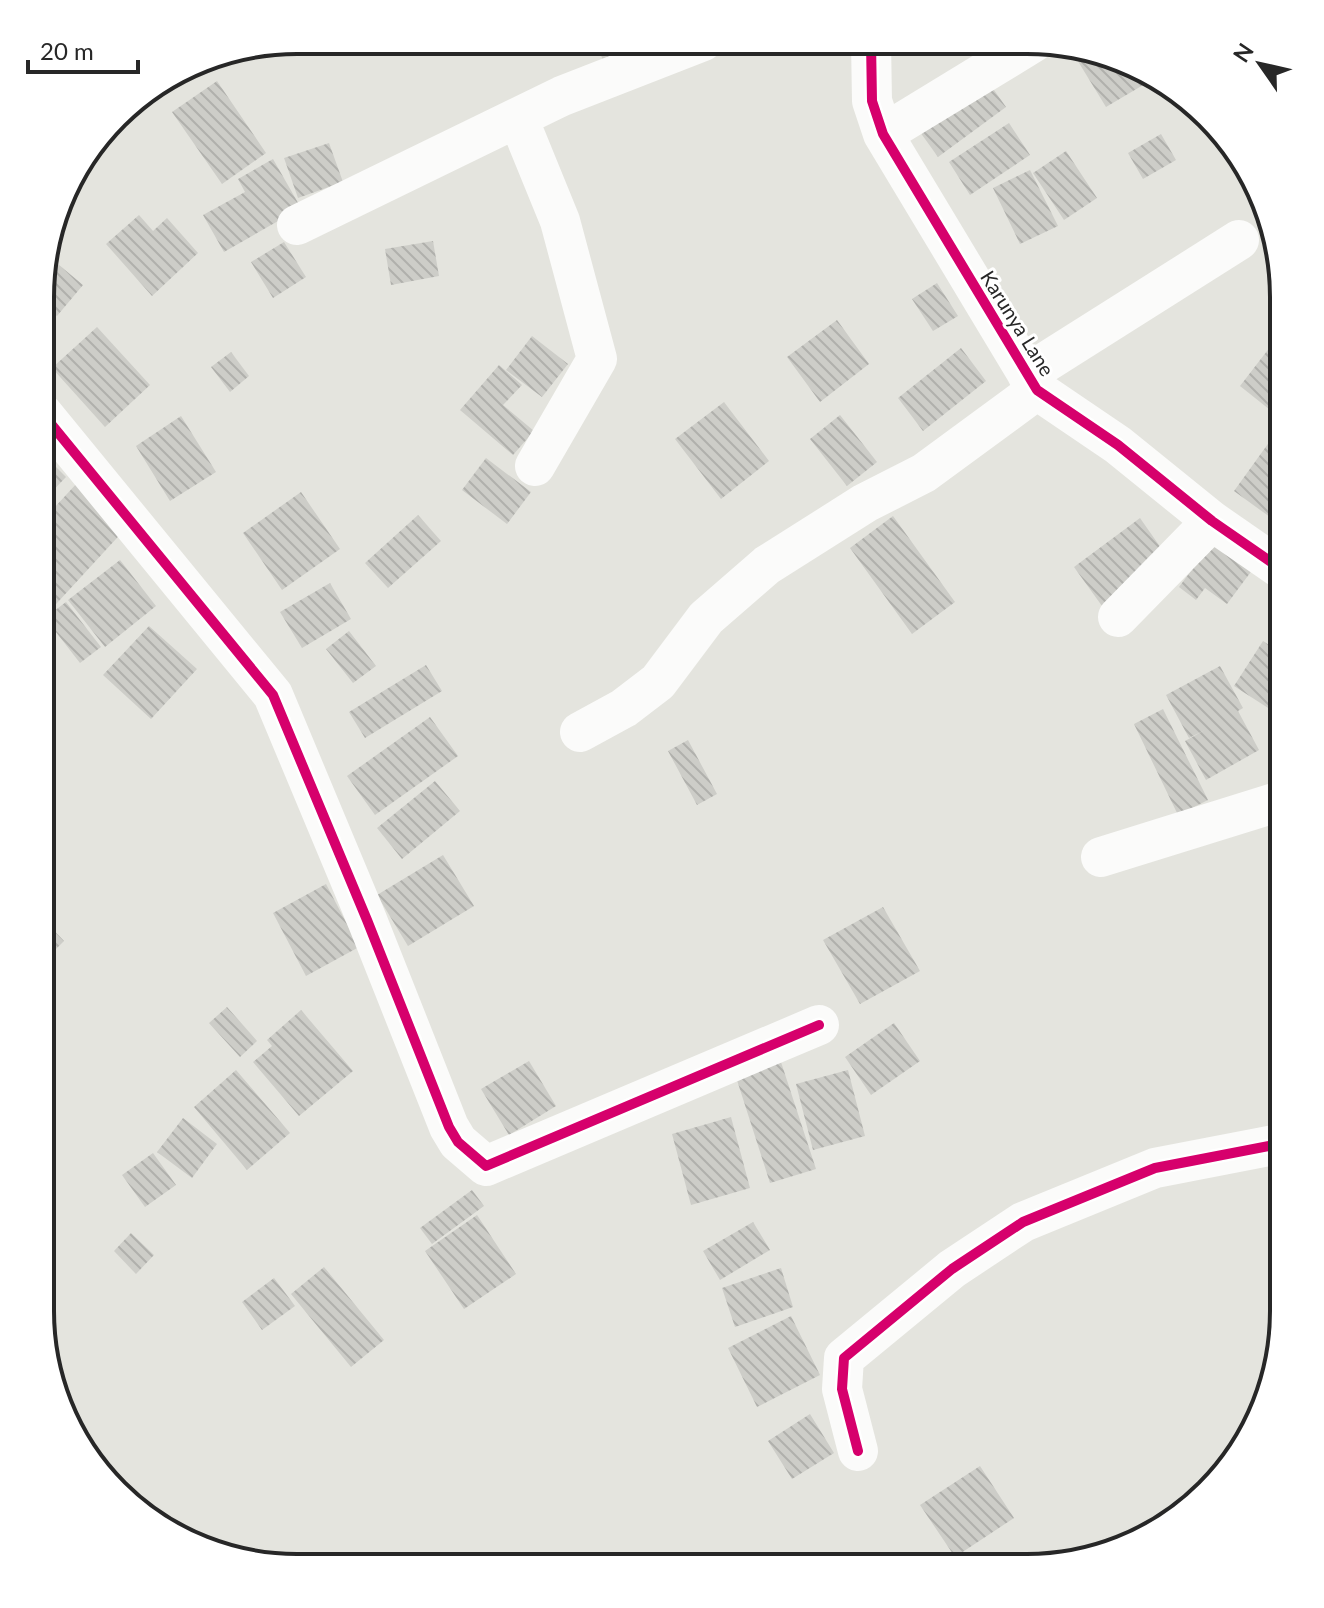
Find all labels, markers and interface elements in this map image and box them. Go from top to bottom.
scale bar [28,24,138,74]
north arrow [1220,24,1300,104]
text: 20 m [40,36,94,65]
text: N [1227,38,1259,67]
street label: Karunya Lane [976,266,1060,380]

